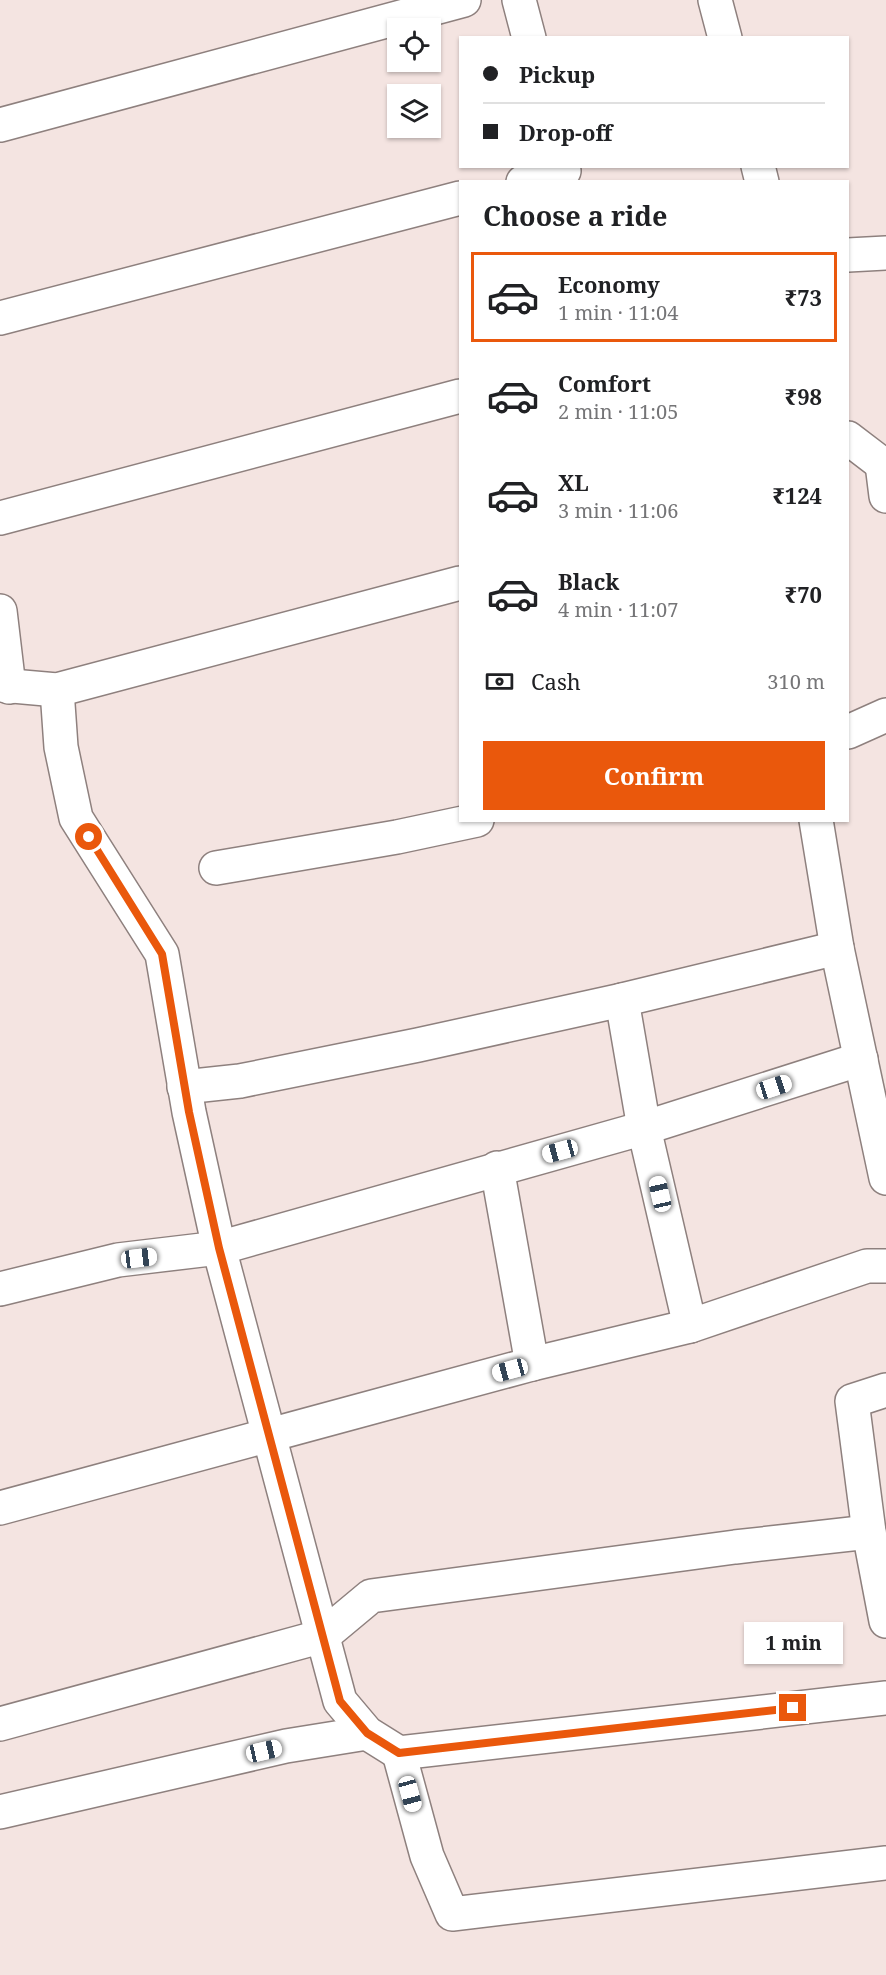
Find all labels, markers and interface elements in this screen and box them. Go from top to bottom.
map controls [387,18,441,138]
button: locate [387,18,441,72]
text: Pickup [519,59,595,89]
button: layers [387,84,441,138]
text: Drop-off [519,117,612,147]
text: Choose a ride [483,197,668,234]
text: Economy [558,269,660,299]
icon: car [486,270,540,324]
text: ₹73 [785,282,822,312]
text: 1 min · 11:04 [558,299,678,326]
text: Comfort [558,368,651,398]
icon: car [486,369,540,423]
text: ₹98 [785,381,822,411]
text: 2 min · 11:05 [558,398,678,425]
text: XL [558,467,589,497]
icon: car [486,468,540,522]
text: ₹124 [772,480,822,510]
text: 3 min · 11:06 [558,497,678,524]
text: Black [558,566,619,596]
icon: car [486,567,540,621]
text: ₹70 [785,579,822,609]
text: 4 min · 11:07 [558,596,678,623]
icon: cash [483,665,516,698]
text: Cash [531,666,581,696]
text: 310 m [767,668,825,695]
button: Confirm [483,741,825,810]
route start [75,823,102,850]
car [754,1073,794,1101]
car [540,1138,580,1164]
car [647,1174,673,1214]
car [120,1247,158,1269]
car [490,1357,530,1383]
callout: 1 min [744,1621,842,1663]
text: 1 min [765,1629,822,1656]
route end [779,1694,806,1721]
car [244,1738,284,1764]
car [397,1774,423,1814]

